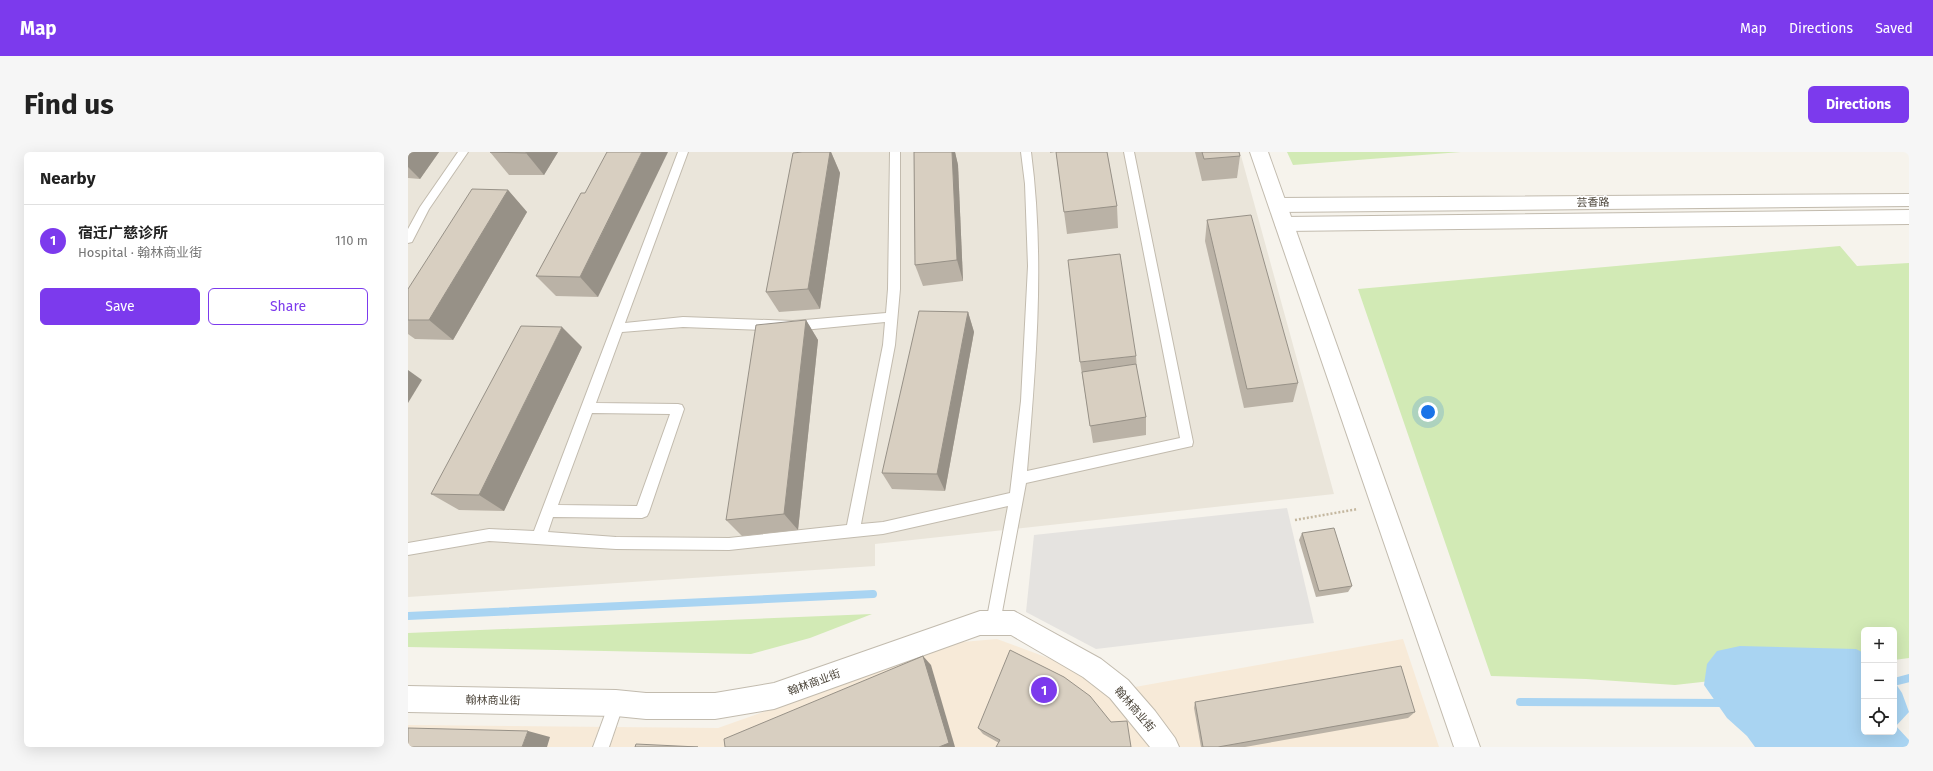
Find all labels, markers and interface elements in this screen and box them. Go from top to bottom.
text: Map [20,17,57,40]
text: Map [1740,20,1767,37]
text: Directions [1789,20,1853,37]
text: Saved [1875,20,1913,37]
button: Directions [1808,86,1909,123]
text: Find us [24,88,114,121]
text: Nearby [40,168,95,189]
street label: 芸香路 [1576,196,1610,209]
text: 宿迁广慈诊所 [78,224,168,242]
text: 1 [50,233,56,248]
text: 110 m [335,233,368,248]
text: Hospital · 翰林商业街 [78,245,202,260]
button: Save [40,288,200,325]
button: Share [208,288,368,325]
your location [1418,402,1438,422]
map controls [1861,627,1897,735]
button: + [1861,627,1897,663]
button: − [1861,663,1897,699]
street label: 翰林商业街 [786,667,842,698]
pin: 1 [1031,675,1057,705]
street label: 翰林商业街 [1112,684,1158,734]
street label: 翰林商业街 [465,694,521,707]
button: locate [1861,699,1897,735]

